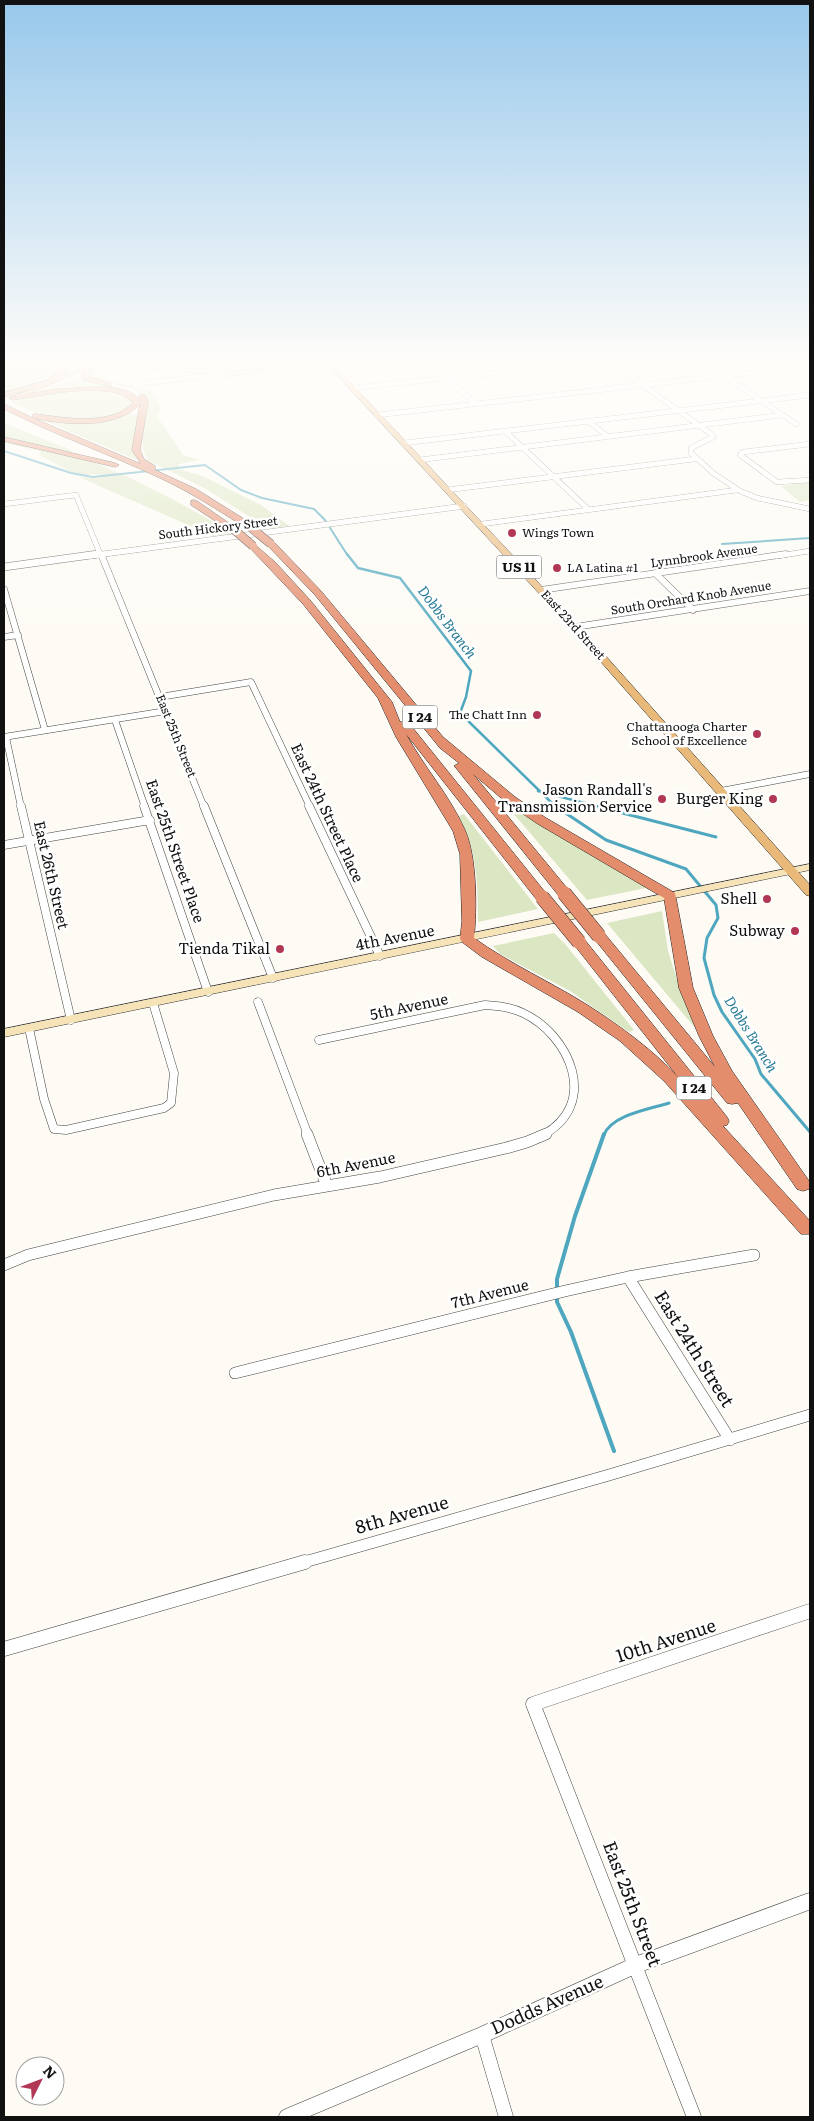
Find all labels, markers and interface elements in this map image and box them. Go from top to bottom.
street label: South Hickory Street [157,511,279,543]
place label: Wings Town [522,523,594,541]
marker: Wings Town [506,527,518,539]
street label: Lynnbrook Avenue [649,539,758,571]
road number: US 11 [496,556,542,578]
place label: LA Latina #1 [567,558,638,576]
marker: LA Latina #1 [551,562,563,574]
street label: South Orchard Knob Avenue [609,575,772,619]
water label: Dobbs Branch [414,581,482,663]
street label: East 23rd Street [537,585,610,663]
street label: East 25th Street [152,691,202,780]
place label: The Chatt Inn [449,705,527,723]
road number: I 24 [402,706,438,729]
marker: The Chatt Inn [531,709,543,721]
place label: Chattanooga Charter School of Excellence [627,717,747,749]
marker: Chattanooga Charter School of Excellence [751,728,763,740]
street label: East 24th Street Place [286,739,371,886]
street label: East 25th Street Place [141,776,212,926]
place label: Jason Randall's Transmission Service [497,777,652,817]
place label: Burger King [676,786,764,809]
marker: Jason Randall's Transmission Service [656,793,668,805]
marker: Burger King [767,793,779,805]
street label: East 26th Street [29,818,76,931]
place label: Shell [721,886,757,909]
marker: Shell [761,893,773,905]
street label: 4th Avenue [353,918,436,955]
place label: Subway [729,918,785,941]
marker: Subway [789,925,801,937]
place label: Tienda Tikal [178,936,270,959]
marker: Tienda Tikal [274,943,286,955]
street label: 5th Avenue [368,986,450,1025]
water label: Dobbs Branch [720,991,784,1076]
road number: I 24 [676,1076,712,1100]
street label: 6th Avenue [314,1145,397,1182]
street label: 7th Avenue [448,1272,531,1313]
street label: East 24th Street [649,1285,742,1412]
street label: 8th Avenue [352,1487,451,1540]
street label: 10th Avenue [612,1611,719,1668]
street label: East 25th Street [597,1837,670,1971]
street label: Dodds Avenue [486,1967,607,2041]
north arrow [15,2056,65,2106]
text: N [39,2061,62,2083]

